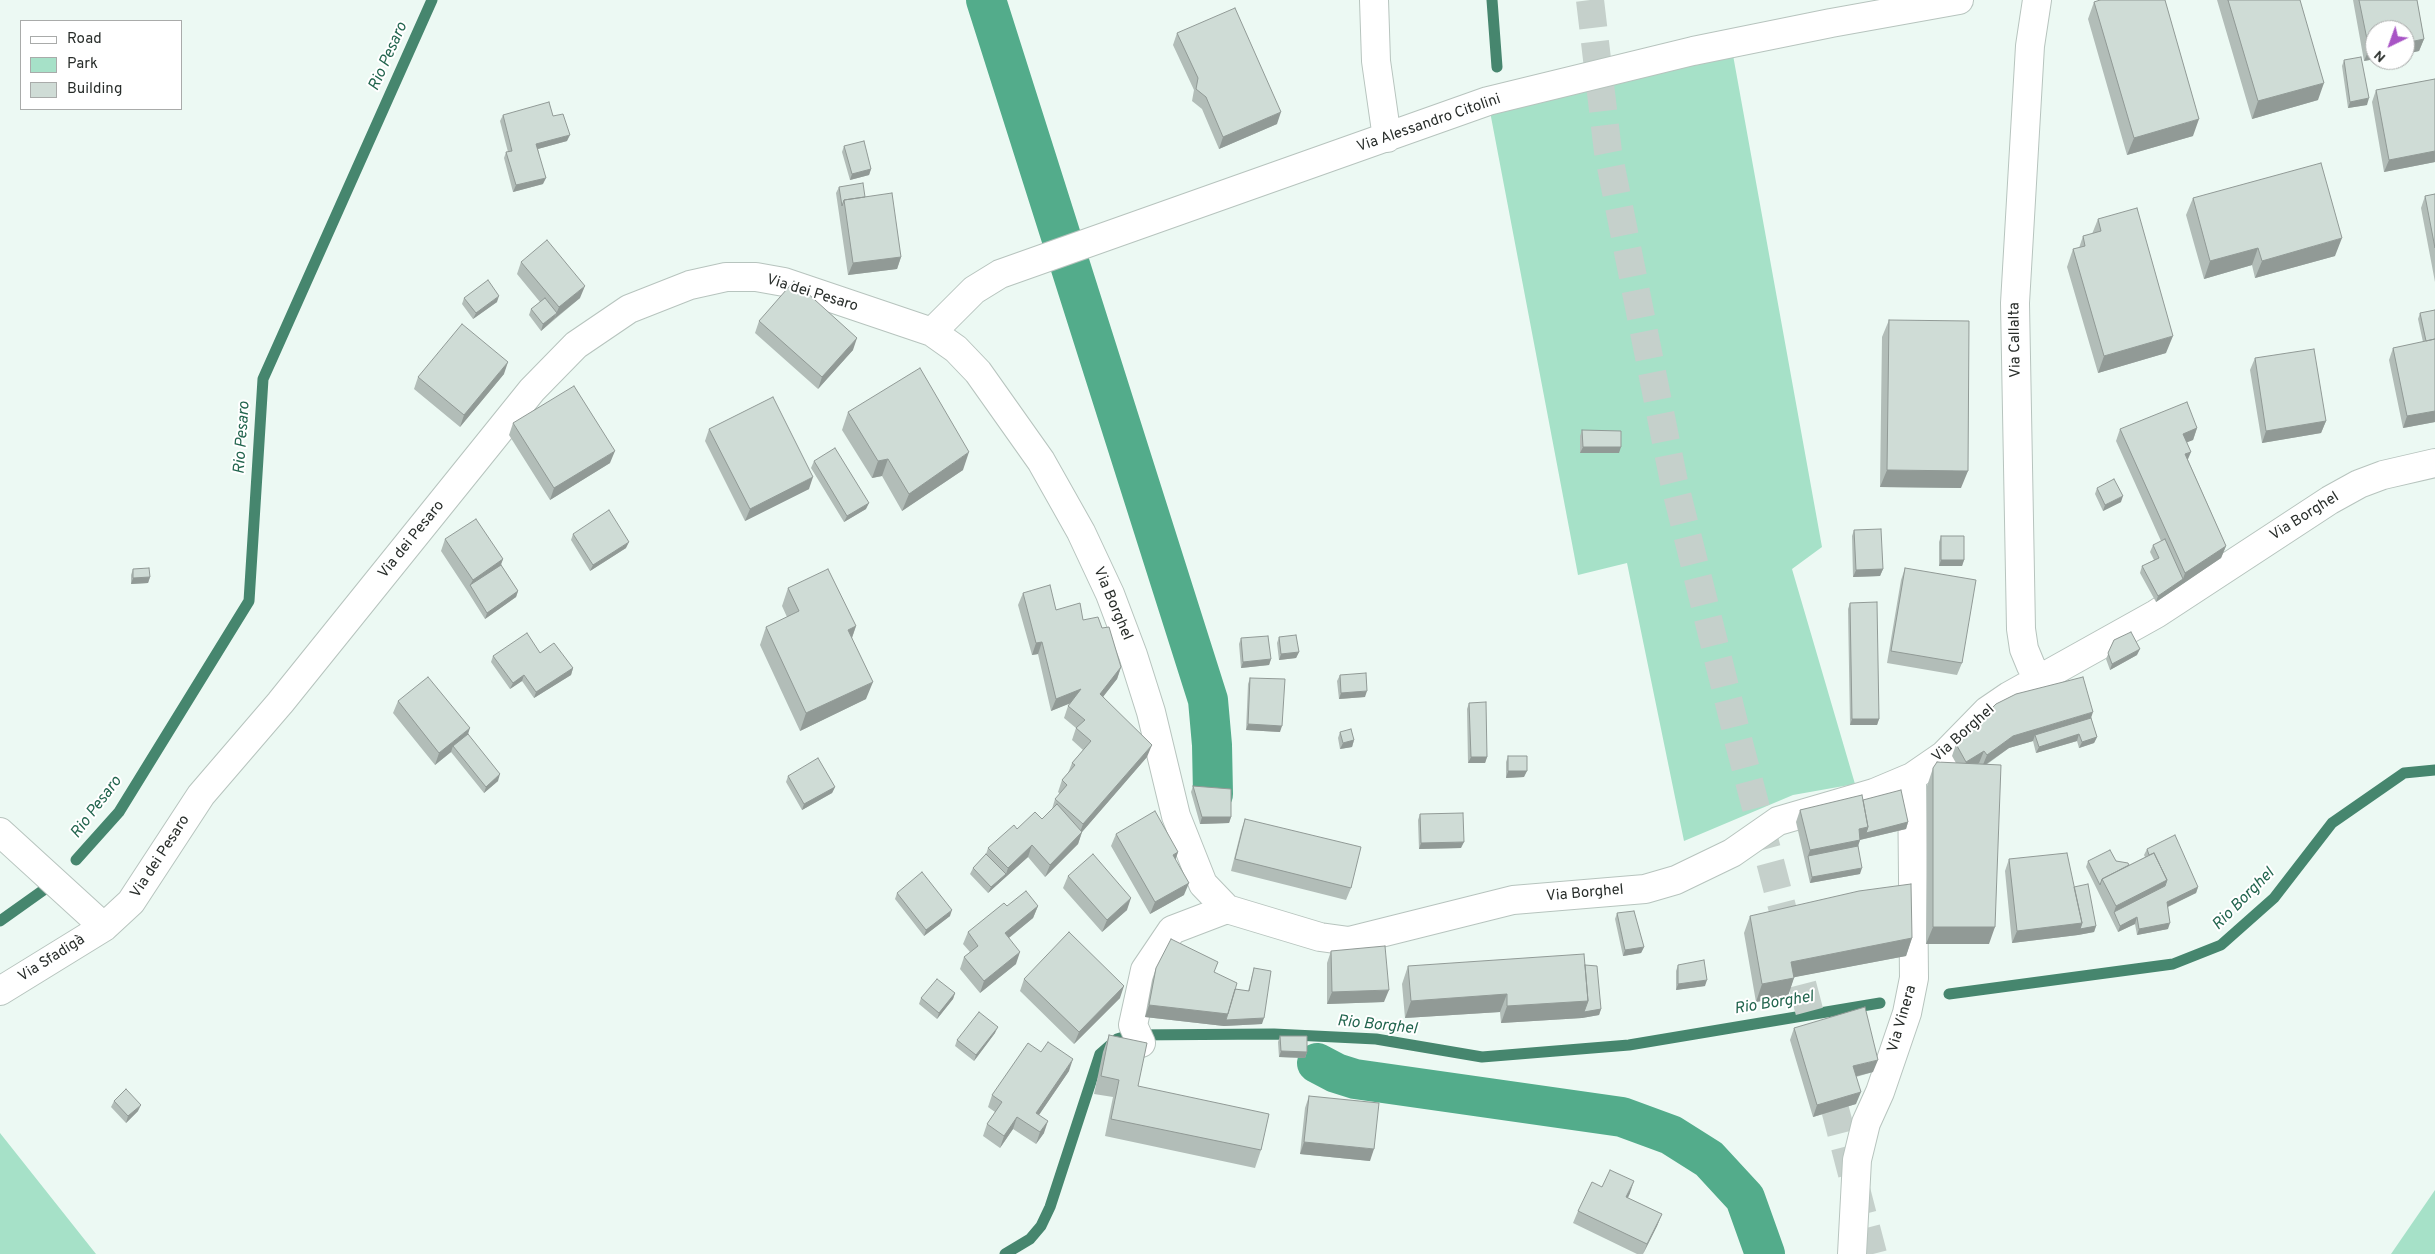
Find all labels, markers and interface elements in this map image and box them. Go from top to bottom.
legend [20,20,182,110]
water label: Rio Pesaro [365,20,413,94]
north arrow [2365,20,2415,70]
text: Road [67,30,102,49]
text: N [2371,46,2390,65]
text: Park [67,55,98,74]
text: Building [67,80,122,99]
street label: Via Alessandro Citolini [1355,91,1503,157]
street label: Via dei Pesaro [764,271,860,317]
street label: Via Callalta [2006,302,2026,378]
water label: Rio Pesaro [231,401,255,475]
street label: Via Borghel [2267,489,2343,545]
street label: Via dei Pesaro [375,497,449,583]
street label: Via Borghel [1089,565,1135,643]
street label: Via Borghel [1929,701,1999,767]
water label: Rio Pesaro [67,773,127,843]
street label: Via dei Pesaro [128,812,194,902]
water label: Rio Borghel [2209,865,2279,935]
street label: Via Borghel [1545,882,1625,906]
street label: Via Sfadigà [15,931,89,987]
street label: Via Vinera [1885,983,1921,1055]
water label: Rio Borghel [1733,988,1815,1020]
water label: Rio Borghel [1336,1012,1418,1040]

